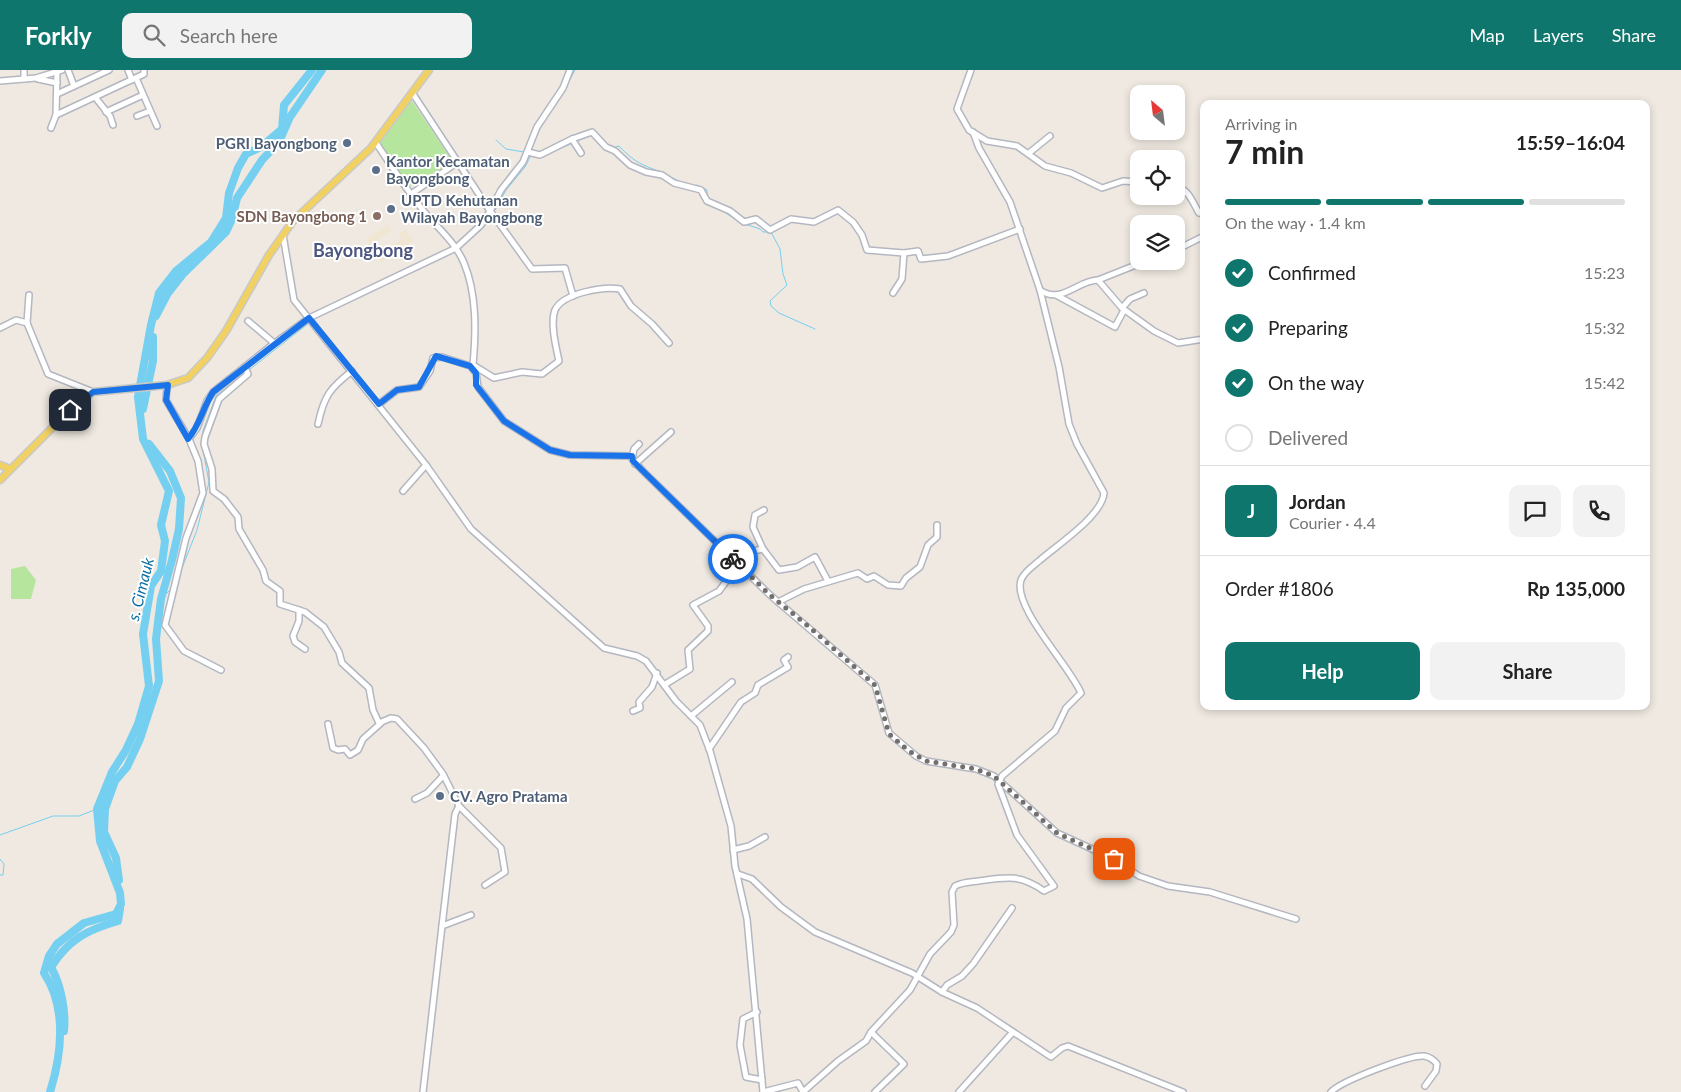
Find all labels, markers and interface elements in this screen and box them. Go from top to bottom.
search box [122,13,472,58]
text: Forkly [25,21,92,50]
icon: search [140,21,168,49]
text: Search here [180,24,278,47]
text: Map [1469,24,1505,46]
text: Layers [1533,24,1584,46]
text: Share [1612,24,1656,46]
north arrow [1130,85,1185,140]
map controls [1130,85,1185,270]
text: Arriving in [1225,114,1298,133]
text: 15:59–16:04 [1516,131,1625,154]
text: 7 min [1225,132,1304,171]
place label: PGRI Bayongbong [216,134,337,152]
marker: PGRI Bayongbong [341,137,353,149]
button: locate [1130,150,1185,205]
place label: Kantor Kecamatan Bayongbong [386,152,510,187]
marker: Kantor Kecamatan Bayongbong [370,164,382,176]
place label: UPTD Kehutanan Wilayah Bayongbong [401,191,542,226]
marker: UPTD Kehutanan Wilayah Bayongbong [385,203,397,215]
place label: SDN Bayongbong 1 [236,207,367,225]
marker: SDN Bayongbong 1 [371,210,383,222]
text: On the way · 1.4 km [1225,213,1366,232]
button: layers [1130,215,1185,270]
district label: Bayongbong [313,239,413,261]
icon: check [1225,259,1253,287]
text: Confirmed [1268,261,1356,284]
text: 15:23 [1584,263,1625,282]
icon: check [1225,314,1253,342]
text: Preparing [1268,316,1348,339]
text: 15:32 [1584,318,1625,337]
icon: check [1225,369,1253,397]
text: On the way [1268,371,1364,394]
text: 15:42 [1584,373,1625,392]
pin [49,389,91,431]
icon: home [56,396,84,424]
text: Delivered [1268,426,1348,449]
button: chat [1509,485,1561,537]
button: phone [1573,485,1625,537]
text: Jordan [1289,490,1346,513]
text: J [1247,499,1255,522]
text: Courier · 4.4 [1289,513,1376,532]
courier [708,534,758,584]
icon: bike [719,545,747,573]
water label: s. Cimauk [123,555,157,624]
text: Order #1806 [1225,577,1334,600]
text: Rp 135,000 [1527,577,1625,600]
button: Help [1225,642,1420,700]
button: Share [1430,642,1625,700]
place label: CV. Agro Pratama [450,787,568,805]
marker: CV. Agro Pratama [434,790,446,802]
pin [1093,838,1135,880]
icon: bag [1100,845,1128,873]

